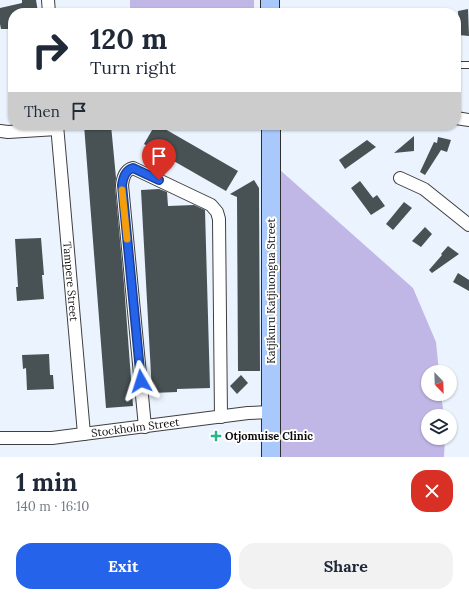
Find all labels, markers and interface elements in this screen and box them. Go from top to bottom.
text: 120 m [90,21,167,57]
icon: right [24,24,76,76]
text: Turn right [90,56,176,79]
icon: arrive [68,100,90,122]
text: Then [24,102,60,121]
pin [142,139,176,180]
icon: arrive [148,145,170,167]
street label: Katjikuru Katjiuongua Street [264,218,278,364]
street label: Tampere Street [60,241,81,322]
position arrow [120,360,162,402]
north arrow [421,365,457,401]
map controls [421,365,457,445]
button: layers [421,409,457,445]
street label: Stockholm Street [90,415,181,440]
place label: Otjomuise Clinic [225,429,313,443]
marker: Otjomuise Clinic [210,430,222,442]
text: 1 min [16,467,77,498]
button: close [411,470,453,512]
text: 140 m · 16:10 [16,498,89,515]
button: Exit [16,543,231,589]
button: Share [239,543,453,589]

